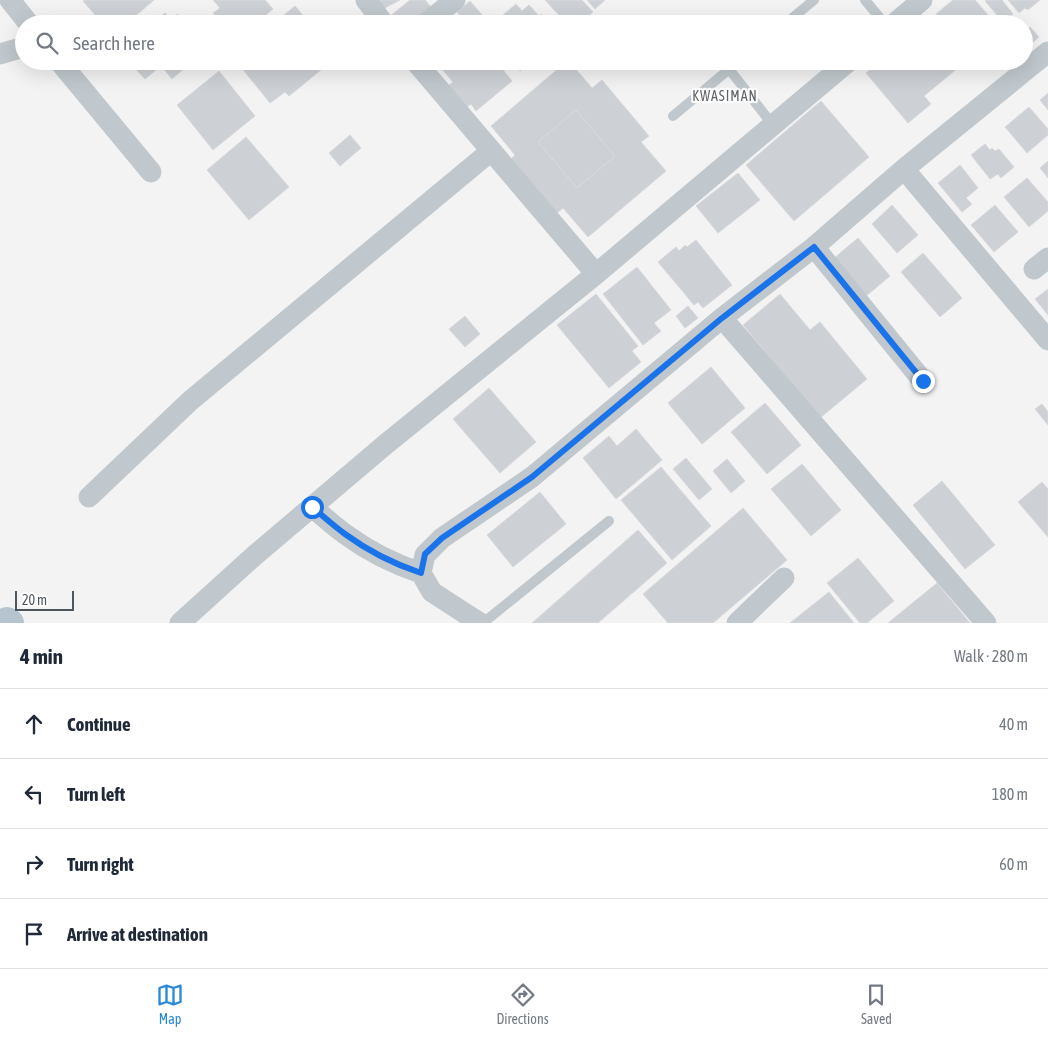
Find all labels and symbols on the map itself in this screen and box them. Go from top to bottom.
district label: KWASIMAN [692,88,758,104]
route end [912,370,935,393]
route start [301,496,324,519]
scale bar [15,588,74,611]

